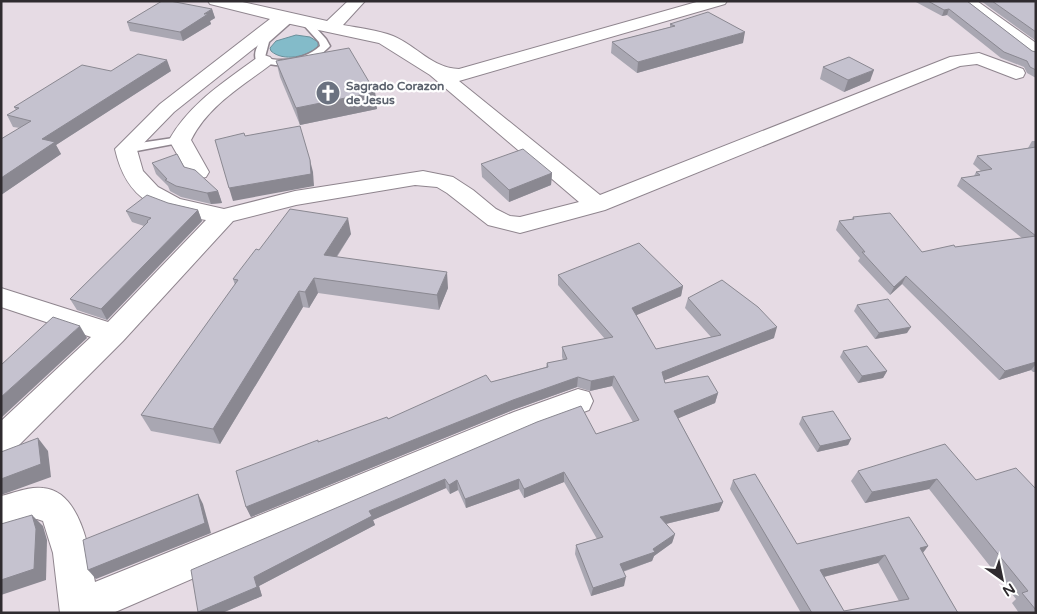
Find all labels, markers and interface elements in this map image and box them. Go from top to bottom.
place label: Sagrado Corazon de Jesus [346,79,444,107]
church icon: Sagrado Corazon de Jesus [315,80,341,106]
north arrow [977,554,1027,604]
text: N [999,579,1018,600]

